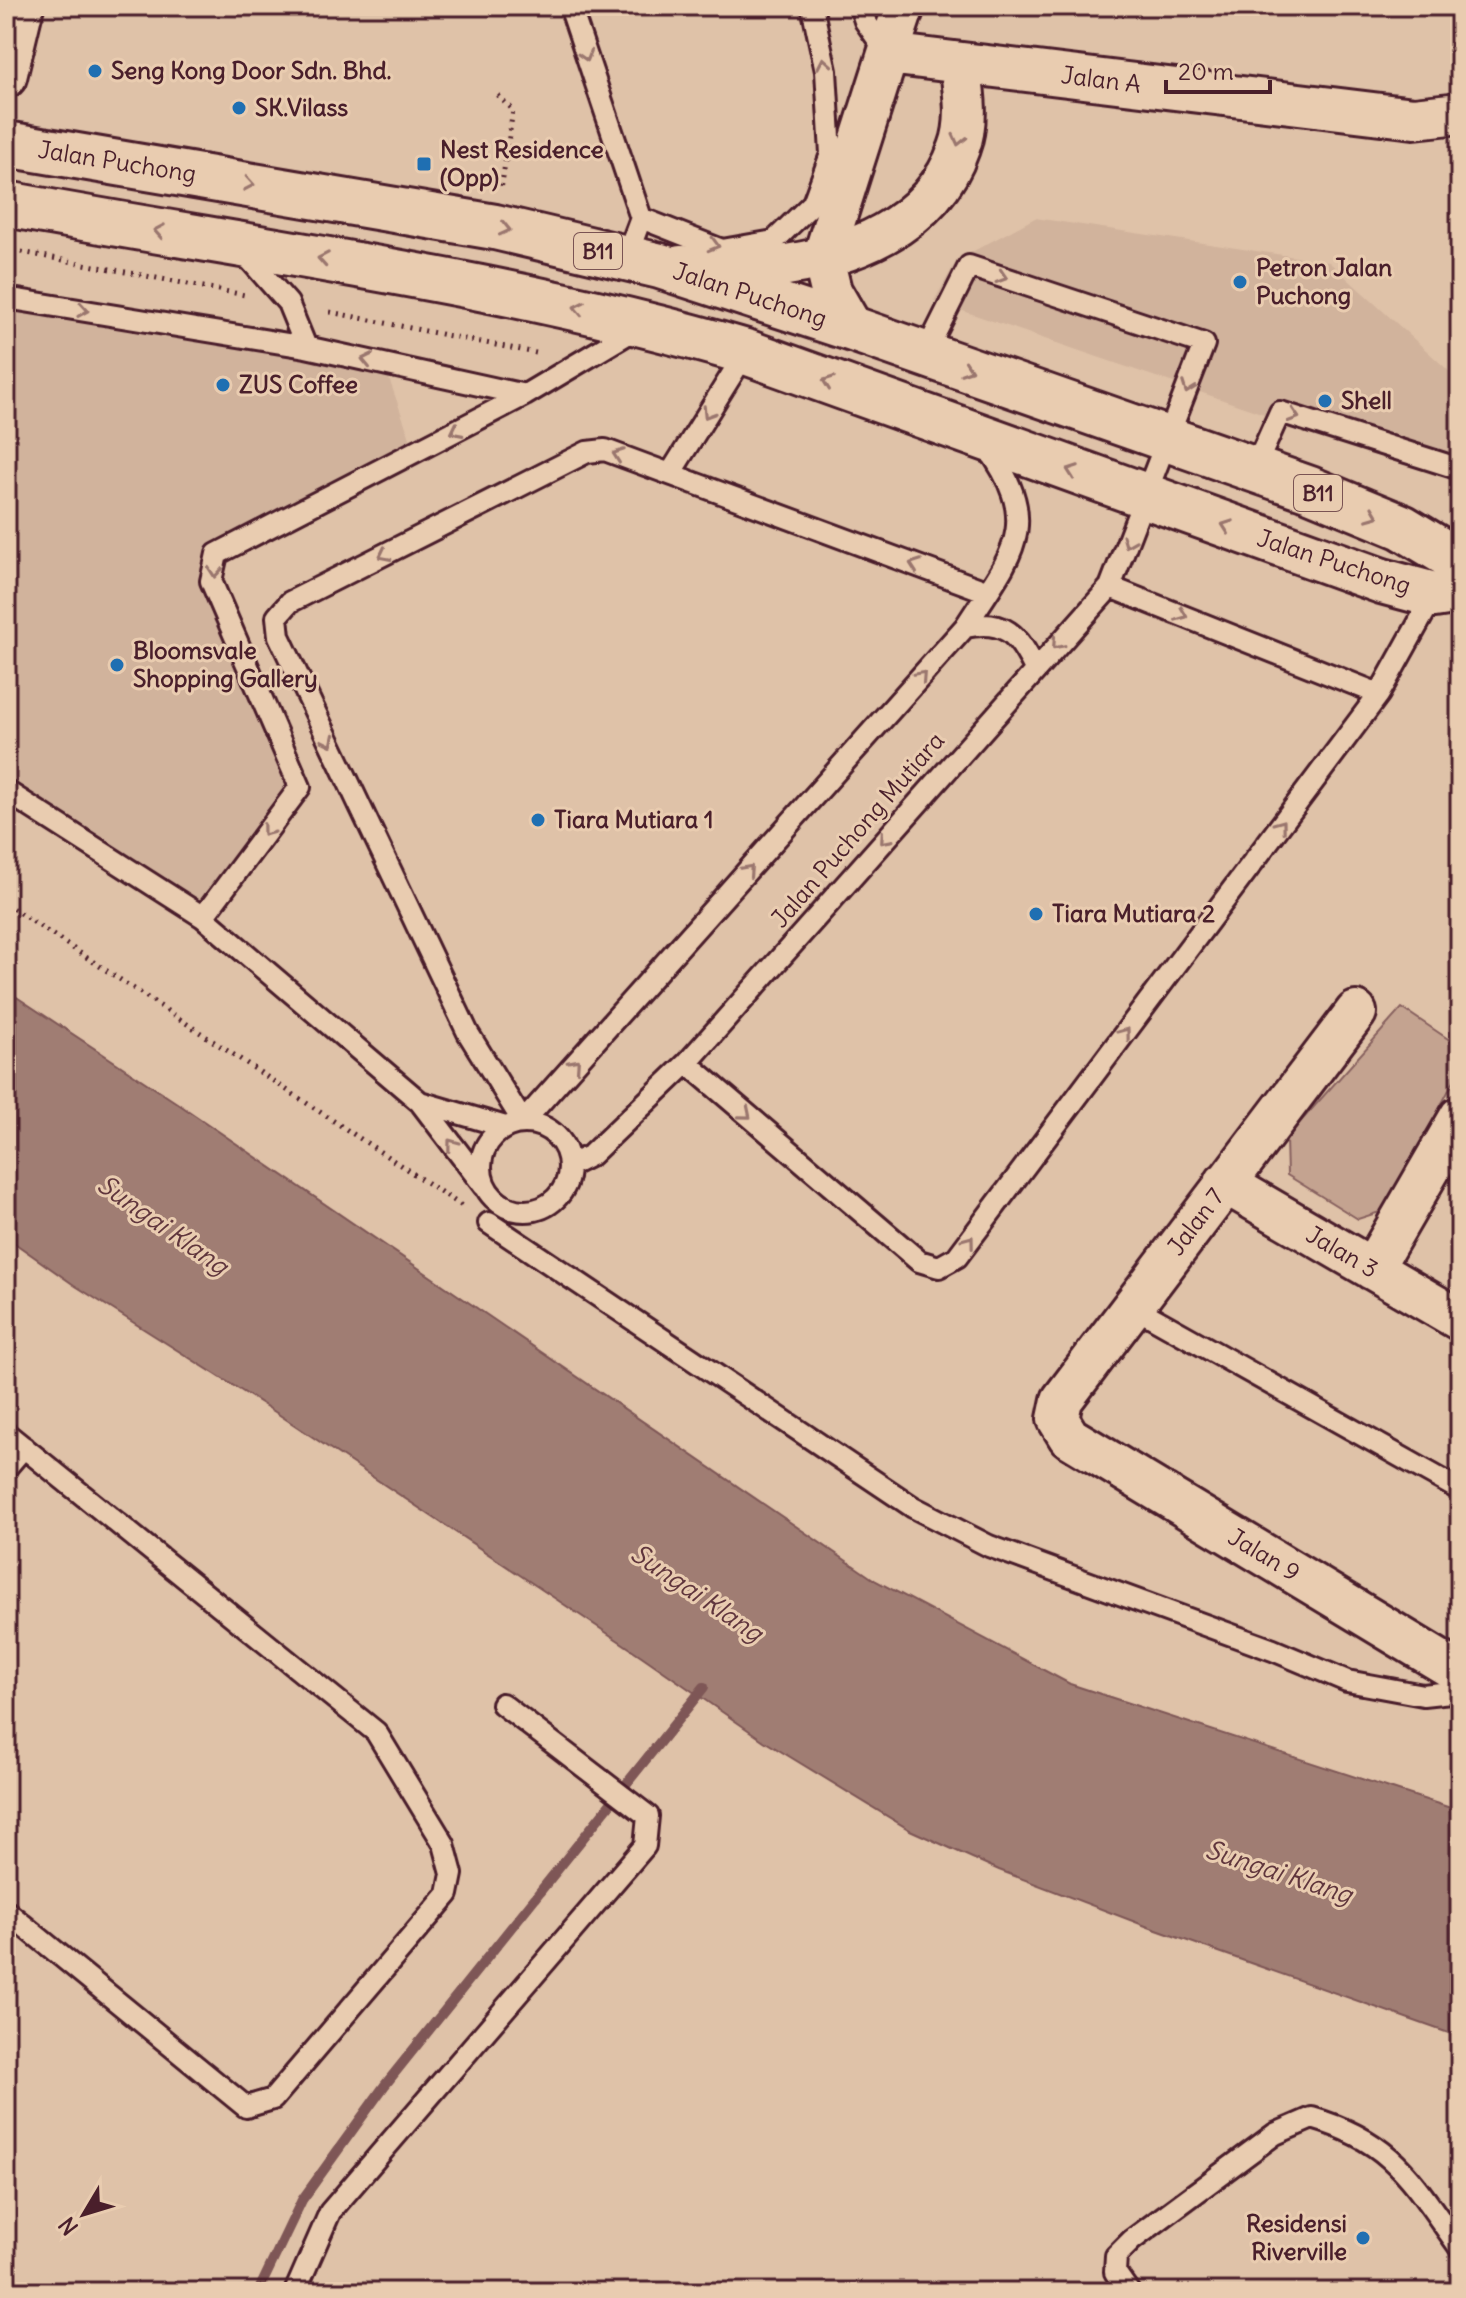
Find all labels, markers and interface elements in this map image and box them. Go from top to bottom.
scale bar [1166,44,1270,94]
one-way arrow [576,48,592,62]
place label: Seng Kong Door Sdn. Bhd. [111,55,392,85]
one-way arrow [816,56,833,69]
text: 20 m [1178,56,1234,86]
street label: Jalan A [1060,59,1143,99]
marker: Seng Kong Door Sdn. Bhd. [86,62,104,80]
place label: SK.Vilass [255,92,348,122]
marker: SK.Vilass [230,99,248,117]
one-way arrow [952,133,969,147]
street label: Jalan Puchong [36,134,198,188]
place label: Nest Residence (Opp) [440,134,604,192]
marker: Nest Residence (Opp) [415,155,433,173]
one-way arrow [242,174,256,191]
one-way arrow [497,220,511,237]
one-way arrow [153,224,166,241]
road number: B11 [574,233,622,269]
one-way arrow [707,236,720,252]
one-way arrow [317,252,330,269]
place label: Petron Jalan Puchong [1256,252,1392,310]
street label: Jalan Puchong [670,255,831,333]
one-way arrow [994,267,1008,283]
marker: Petron Jalan Puchong [1231,273,1249,291]
one-way arrow [573,300,586,317]
one-way arrow [76,301,90,318]
one-way arrow [361,352,374,369]
one-way arrow [960,360,974,376]
place label: ZUS Coffee [239,369,358,399]
one-way arrow [822,375,836,392]
marker: ZUS Coffee [214,376,232,394]
one-way arrow [1181,380,1197,394]
place label: Shell [1341,385,1392,415]
marker: Shell [1316,392,1334,410]
one-way arrow [703,404,718,419]
one-way arrow [1286,407,1300,423]
one-way arrow [449,421,464,436]
one-way arrow [612,448,626,465]
one-way arrow [1066,464,1080,481]
road number: B11 [1294,475,1342,511]
one-way arrow [1365,505,1379,522]
one-way arrow [1221,520,1235,536]
street label: Jalan Puchong [1254,522,1415,600]
one-way arrow [1121,534,1137,548]
one-way arrow [377,545,392,561]
one-way arrow [909,558,923,575]
one-way arrow [207,566,224,579]
one-way arrow [1174,606,1188,622]
place label: Bloomsvale Shopping Gallery [133,635,318,693]
one-way arrow [1053,635,1067,650]
marker: Bloomsvale Shopping Gallery [108,656,126,674]
one-way arrow [912,671,926,686]
street label: Jalan Puchong Mutiara [764,725,950,933]
one-way arrow [319,733,335,747]
place label: Tiara Mutiara 1 [554,804,714,834]
marker: Tiara Mutiara 1 [529,811,547,829]
one-way arrow [1271,819,1285,833]
one-way arrow [262,822,277,837]
one-way arrow [880,829,895,844]
one-way arrow [738,865,753,880]
place label: Tiara Mutiara 2 [1052,898,1215,928]
marker: Tiara Mutiara 2 [1027,905,1045,923]
one-way arrow [1115,1027,1129,1041]
one-way arrow [565,1059,580,1074]
one-way arrow [737,1104,752,1119]
one-way arrow [447,1138,461,1153]
water label: Sungai Klang [91,1167,237,1283]
street label: Jalan 7 [1160,1182,1230,1261]
street label: Jalan 3 [1301,1219,1384,1284]
one-way arrow [959,1235,973,1249]
street label: Jalan 9 [1223,1521,1306,1587]
water label: Sungai Klang [625,1536,772,1650]
water label: Sungai Klang [1202,1832,1359,1912]
north arrow [44,2174,124,2254]
place label: Residensi Riverville [1246,2208,1347,2266]
text: N [53,2212,84,2241]
marker: Residensi Riverville [1354,2229,1372,2247]

